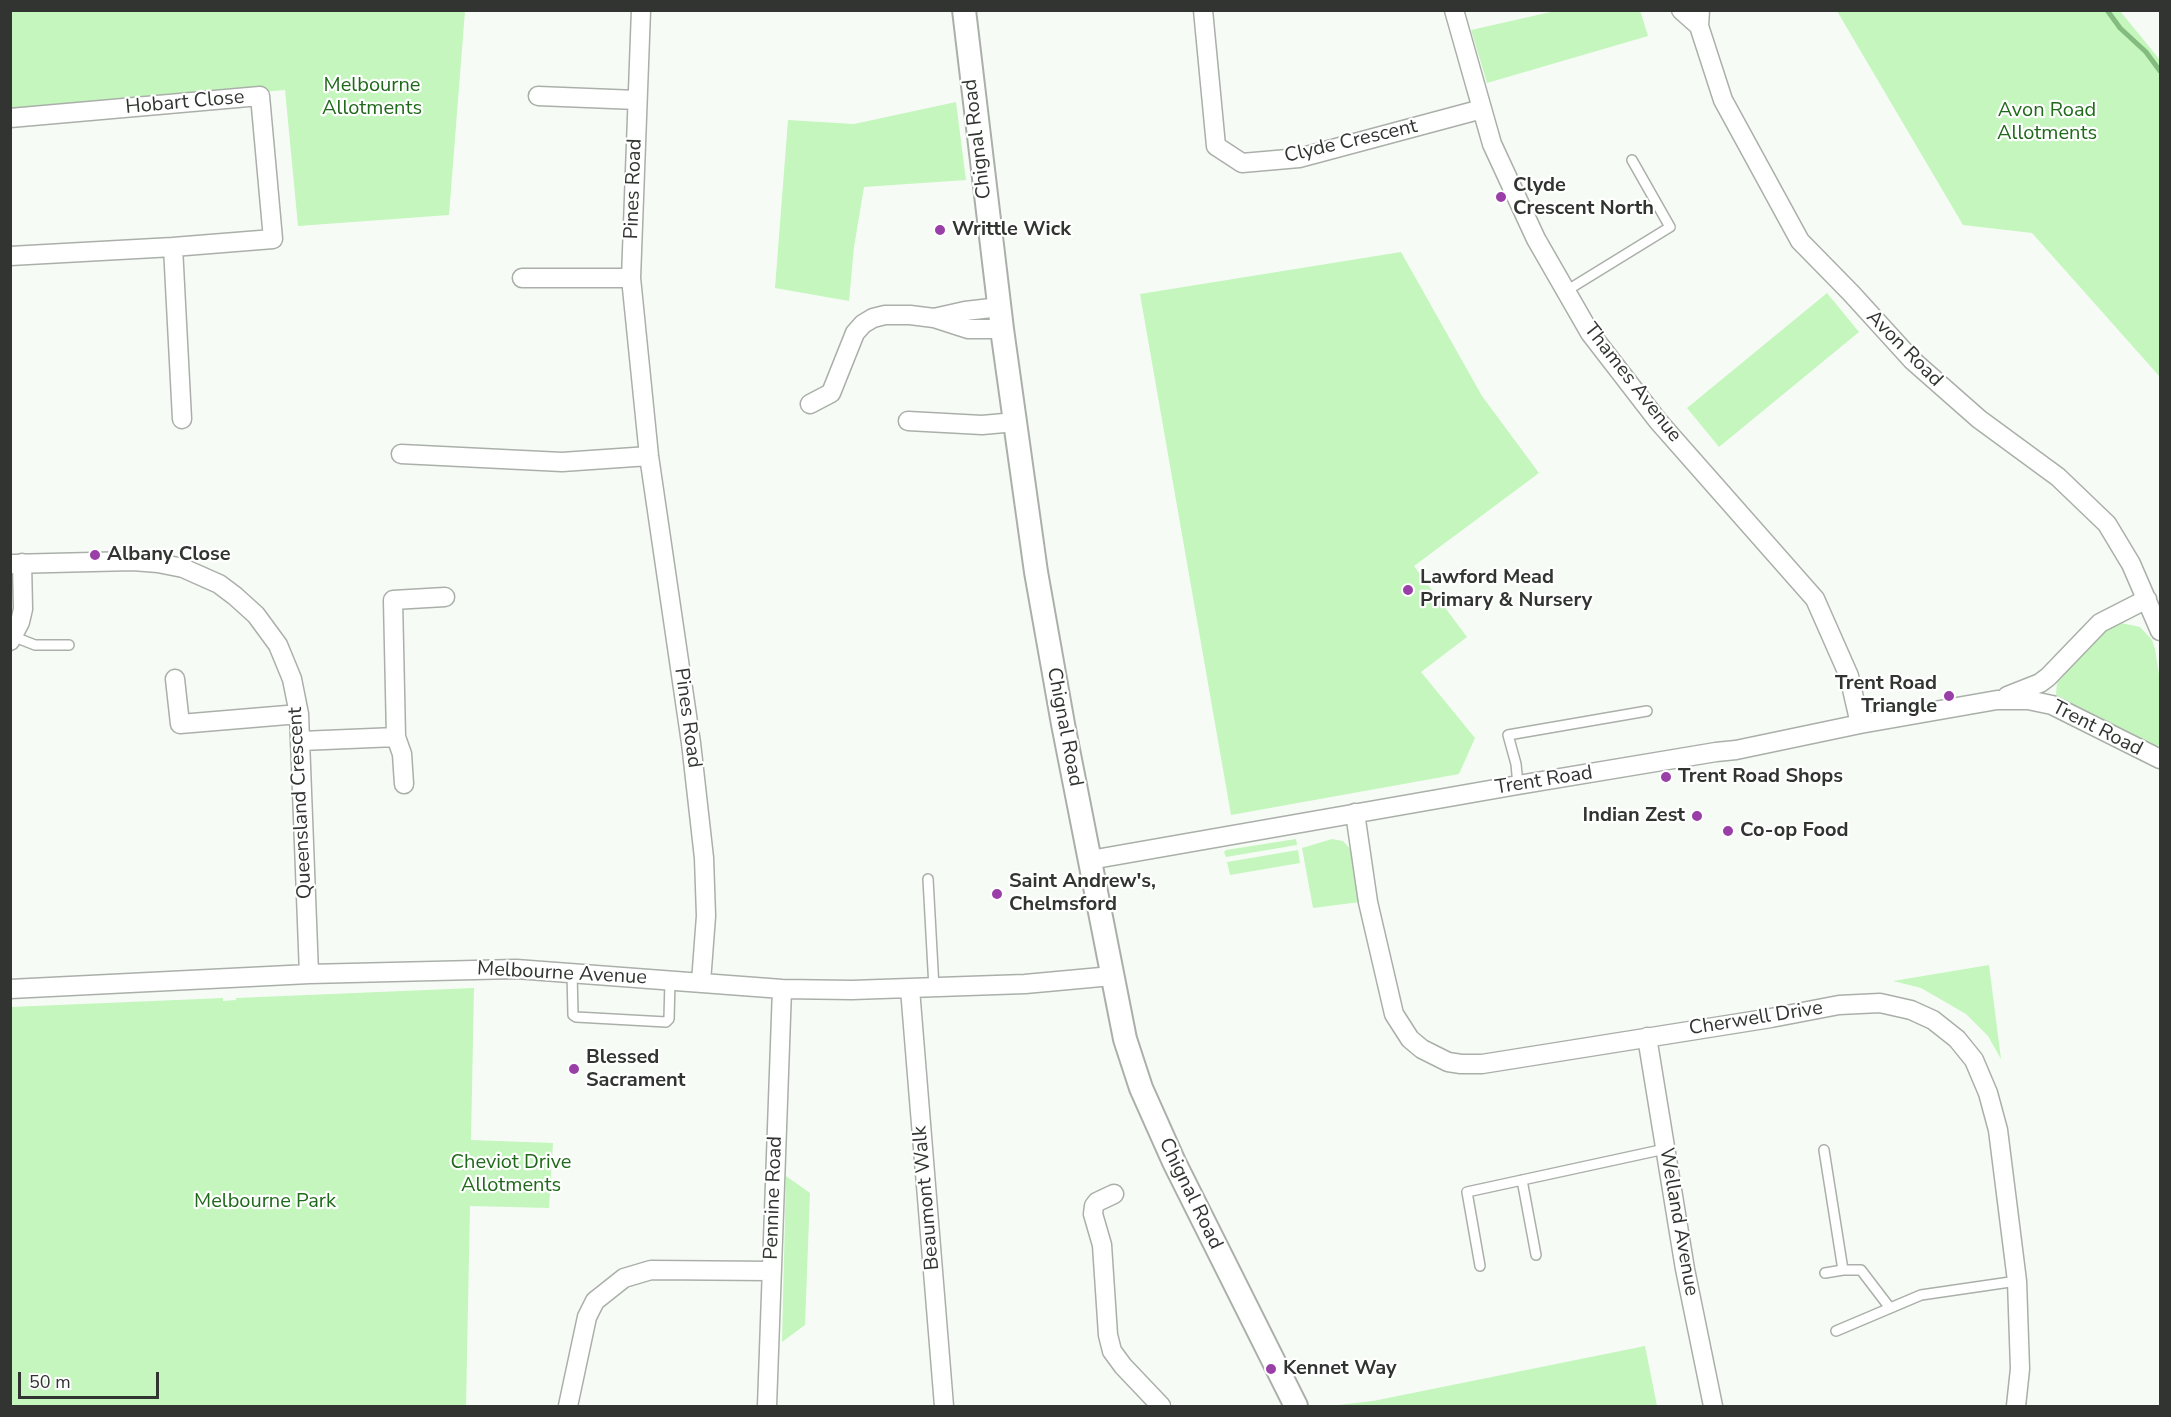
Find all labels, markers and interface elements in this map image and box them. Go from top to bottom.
park label: Melbourne Allotments [322,74,422,121]
street label: Chignal Road [959,78,997,200]
street label: Hobart Close [125,86,245,120]
park label: Avon Road Allotments [1997,99,2097,146]
street label: Clyde Crescent [1282,115,1420,169]
street label: Pines Road [620,138,648,240]
place label: Clyde Crescent North [1513,174,1654,221]
marker: Clyde Crescent North [1494,190,1508,204]
place label: Writtle Wick [952,218,1071,242]
marker: Writtle Wick [933,223,947,237]
street label: Avon Road [1861,306,1947,392]
street label: Thames Avenue [1578,319,1686,447]
place label: Albany Close [107,543,231,567]
marker: Albany Close [88,548,102,562]
place label: Lawford Mead Primary & Nursery [1420,566,1592,613]
marker: Lawford Mead Primary & Nursery [1401,583,1415,597]
street label: Chignal Road [1041,665,1087,789]
street label: Pines Road [668,667,706,769]
place label: Trent Road Triangle [1835,672,1937,719]
marker: Trent Road Triangle [1942,689,1956,703]
street label: Trent Road [2048,696,2146,762]
street label: Queensland Crescent [284,706,318,900]
street label: Trent Road [1494,761,1594,801]
place label: Trent Road Shops [1678,765,1843,789]
marker: Trent Road Shops [1659,770,1673,784]
place label: Indian Zest [1583,804,1685,828]
marker: Indian Zest [1690,809,1704,823]
place label: Co-op Food [1740,819,1849,843]
marker: Co-op Food [1721,824,1735,838]
place label: Saint Andrew's, Chelmsford [1009,870,1156,917]
marker: Saint Andrew's, Chelmsford [990,887,1004,901]
street label: Melbourne Avenue [476,958,648,990]
street label: Cherwell Drive [1687,997,1825,1041]
place label: Blessed Sacrament [586,1046,685,1093]
marker: Blessed Sacrament [567,1062,581,1076]
street label: Beaumont Walk [909,1125,945,1271]
street label: Chignal Road [1153,1134,1227,1254]
street label: Pennine Road [760,1136,788,1260]
street label: Welland Avenue [1653,1146,1703,1298]
park label: Cheviot Drive Allotments [451,1151,571,1198]
park label: Melbourne Park [194,1190,336,1214]
place label: Kennet Way [1283,1357,1397,1381]
scale bar [21,1360,162,1398]
marker: Kennet Way [1264,1362,1278,1376]
text: 50 m [29,1370,71,1394]

